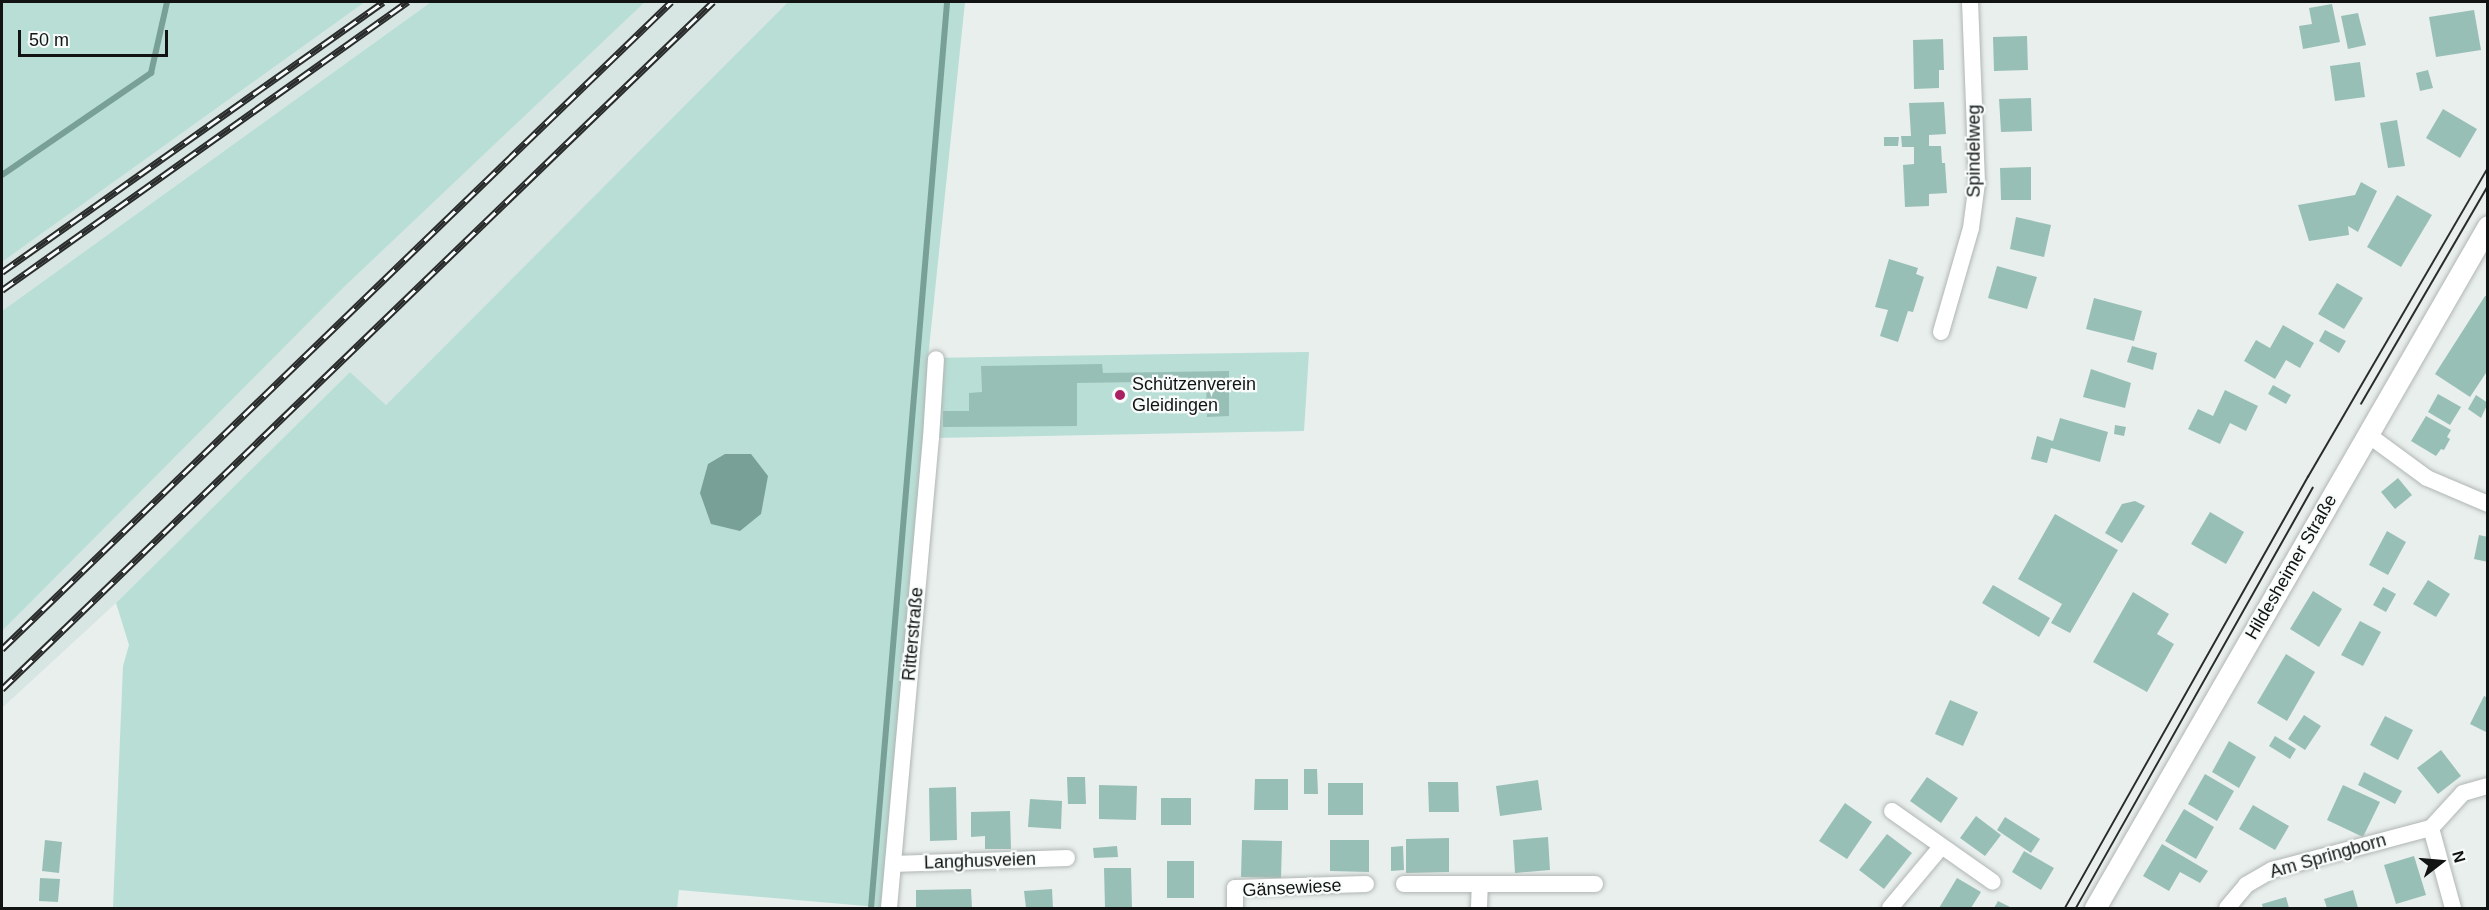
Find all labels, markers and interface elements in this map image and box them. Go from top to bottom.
scale bar [21,18,171,56]
text: 50 m [29,30,69,50]
street label: Spindelweg [1963,104,1985,198]
place label: Schützenverein Gleidingen [1132,374,1256,416]
marker: Schützenverein Gleidingen [1113,388,1127,402]
street label: Hildesheimer Straße [2241,491,2341,643]
street label: Ritterstraße [898,586,928,682]
street label: Am Springborn [2267,829,2389,883]
north arrow [2411,832,2471,892]
street label: Langhusveien [924,848,1036,874]
text: N [2449,849,2469,865]
street label: Gänsewiese [1242,875,1342,901]

